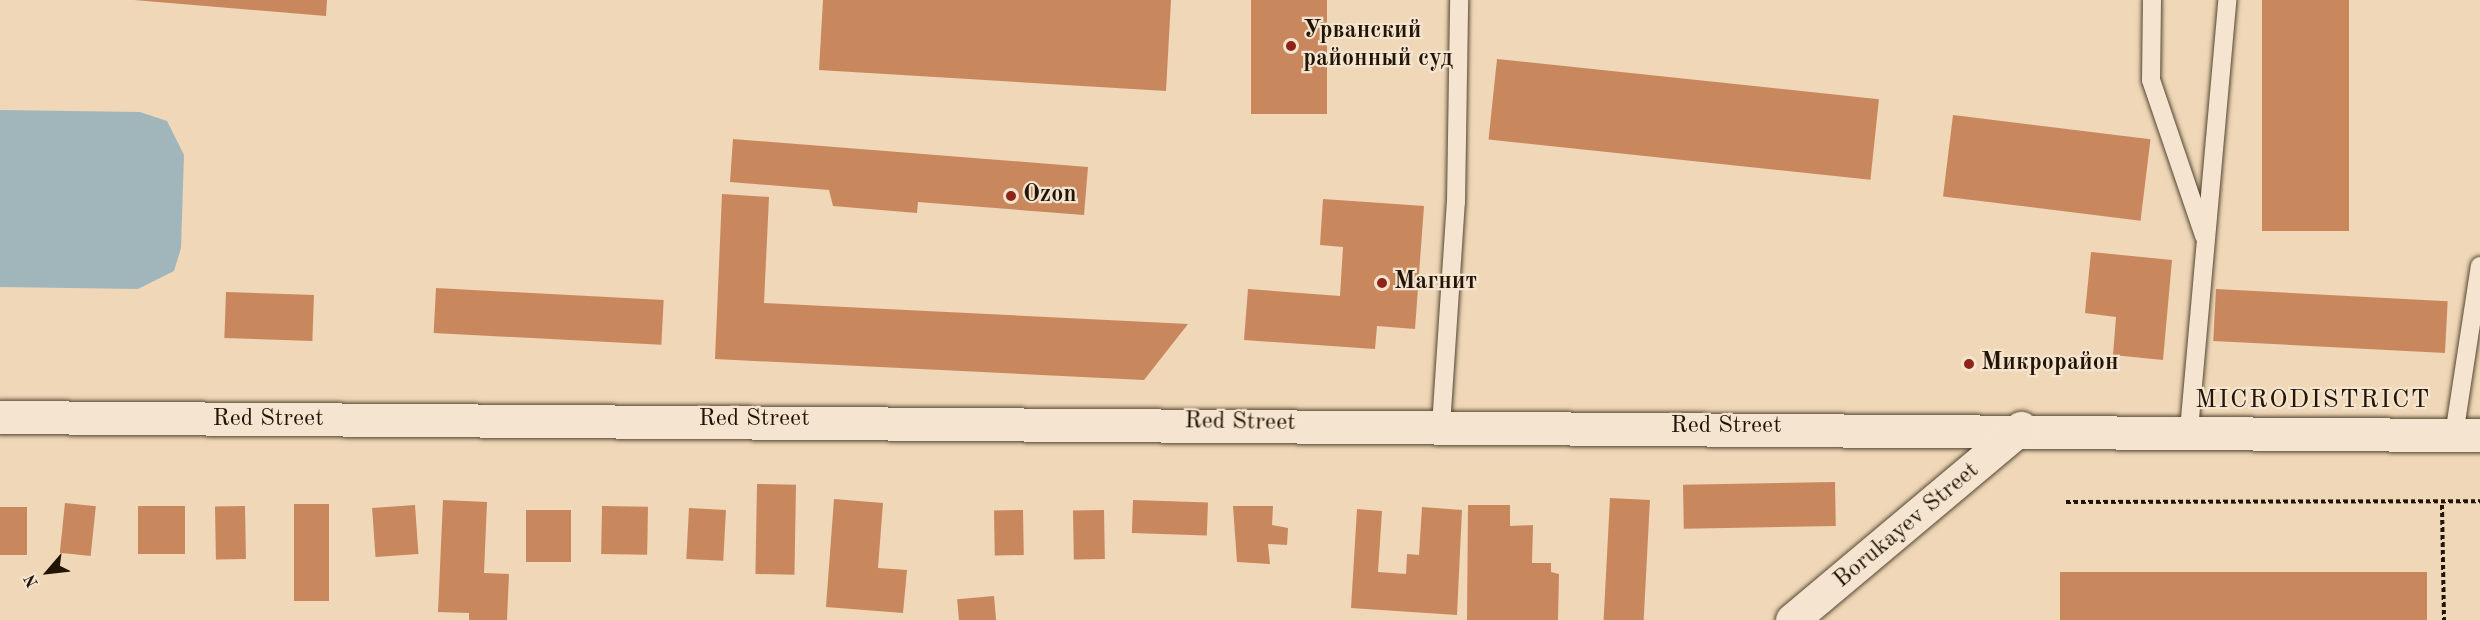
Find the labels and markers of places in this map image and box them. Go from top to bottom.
place label: Урванский районный суд [1303,18,1453,74]
marker: Урванский районный суд [1284,39,1298,53]
place label: Ozon [1023,182,1077,210]
marker: Ozon [1004,189,1018,203]
place label: Магнит [1394,269,1477,297]
marker: Магнит [1375,276,1389,290]
place label: Микрорайон [1981,350,2119,378]
marker: Микрорайон [1962,357,1976,371]

